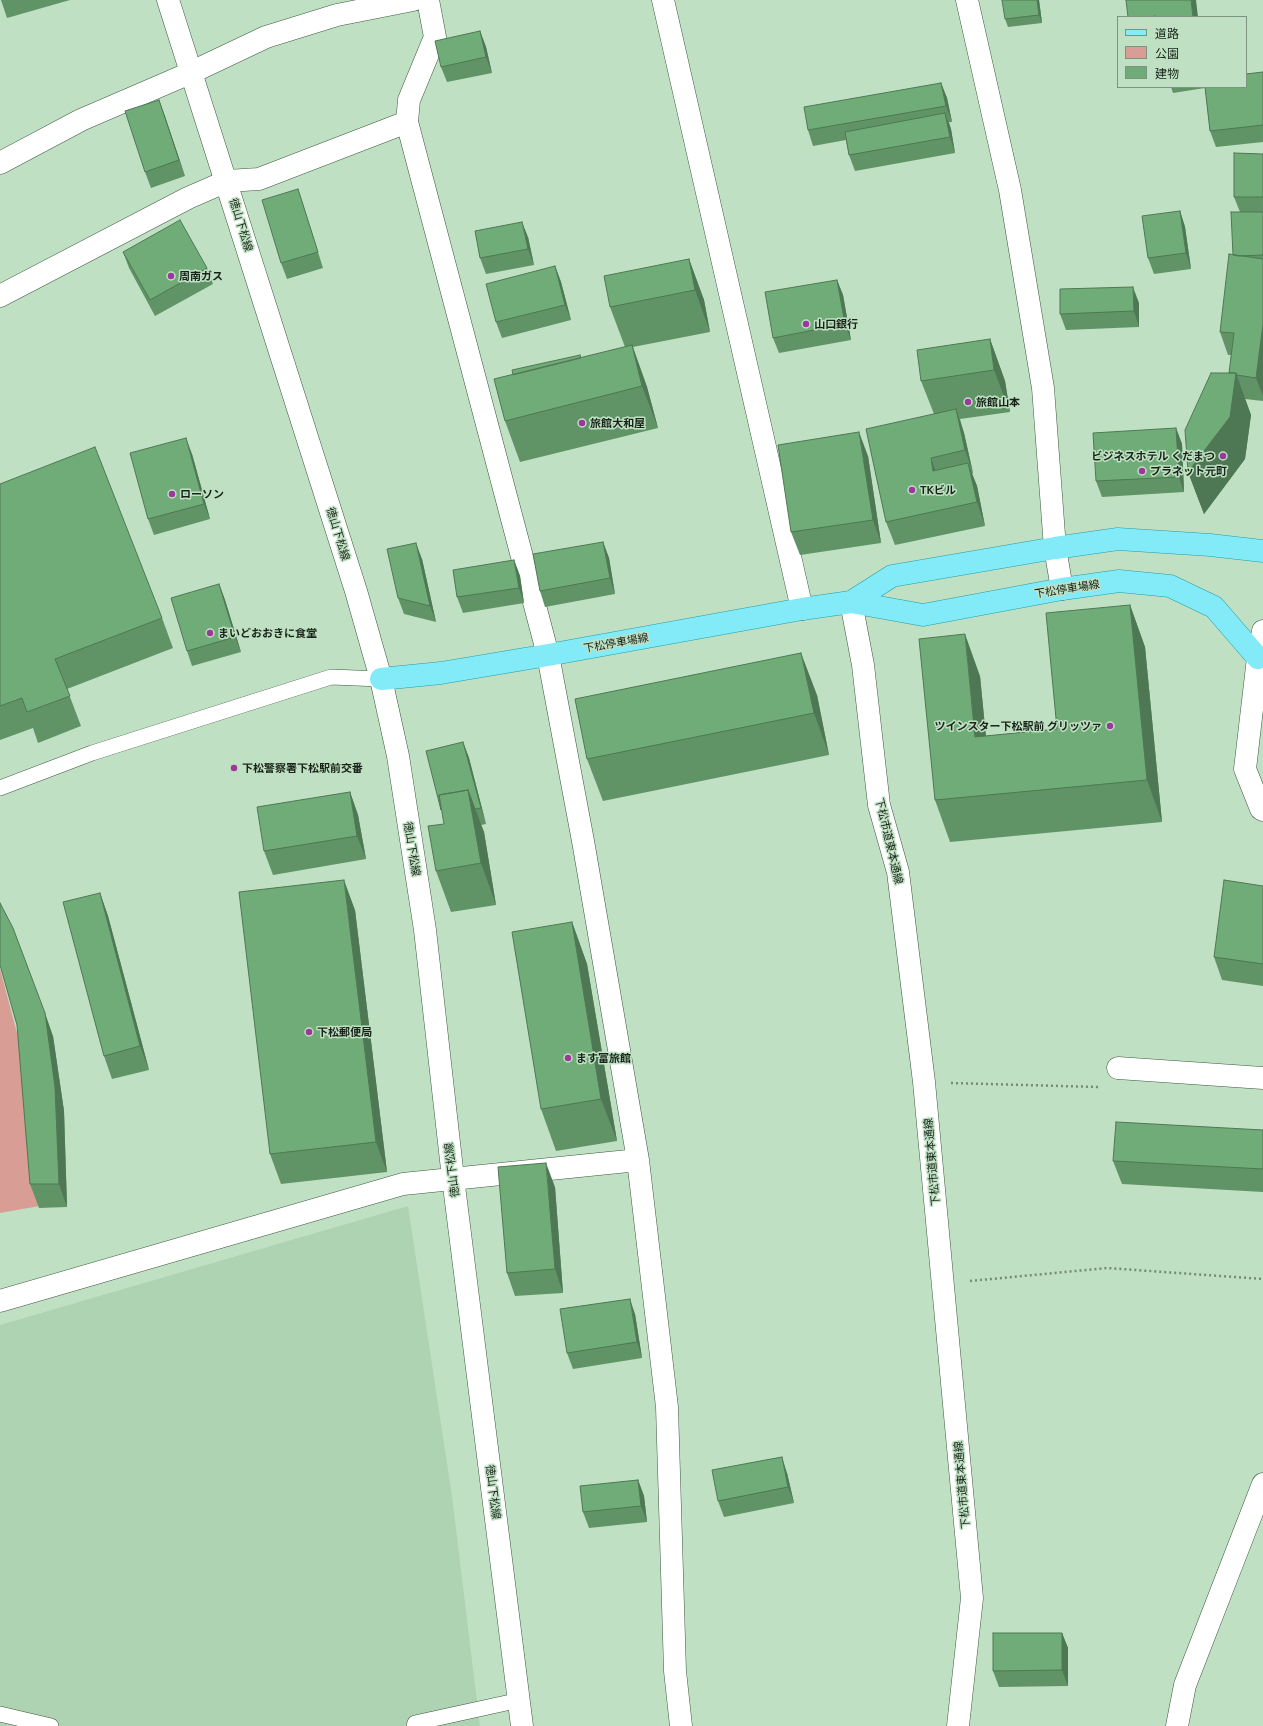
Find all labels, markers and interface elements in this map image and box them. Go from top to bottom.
legend [1117,16,1247,88]
text: 道路 [1155,27,1179,40]
text: 公園 [1155,47,1179,60]
text: 建物 [1155,67,1179,80]
street label: 徳山下松線 [227,197,255,253]
place label: 周南ガス [179,269,223,283]
marker: 周南ガス [166,271,176,281]
place label: 山口銀行 [814,317,858,331]
marker: 山口銀行 [801,319,811,329]
place label: 旅館山本 [976,395,1020,409]
marker: 旅館山本 [963,397,973,407]
place label: 旅館大和屋 [590,416,645,430]
marker: 旅館大和屋 [577,418,587,428]
place label: ビジネスホテル くだまつ [1091,449,1215,463]
marker: ビジネスホテル くだまつ [1218,451,1228,461]
place label: プラネット元町 [1150,464,1227,478]
marker: プラネット元町 [1137,466,1147,476]
place label: TKビル [920,483,956,497]
marker: TKビル [907,485,917,495]
place label: ローソン [180,487,224,501]
marker: ローソン [167,489,177,499]
street label: 徳山下松線 [324,506,352,562]
street label: 下松停車場線 [1033,577,1101,601]
place label: まいどおおきに食堂 [218,626,317,640]
marker: まいどおおきに食堂 [205,628,215,638]
street label: 下松停車場線 [582,631,650,655]
place label: ツインスター下松駅前 グリッツァ [934,719,1102,733]
marker: ツインスター下松駅前 グリッツァ [1105,721,1115,731]
place label: 下松警察署下松駅前交番 [242,761,363,775]
marker: 下松警察署下松駅前交番 [229,763,239,773]
street label: 下松市道東本通線 [873,797,905,885]
street label: 徳山下松線 [401,821,423,877]
place label: 下松郵便局 [317,1025,372,1039]
marker: 下松郵便局 [304,1027,314,1037]
place label: ます富旅館 [576,1051,631,1065]
marker: ます富旅館 [563,1053,573,1063]
street label: 下松市道東本通線 [922,1118,942,1206]
street label: 徳山下松線 [442,1142,462,1198]
street label: 下松市道東本通線 [952,1441,972,1529]
street label: 徳山下松線 [483,1464,503,1520]

